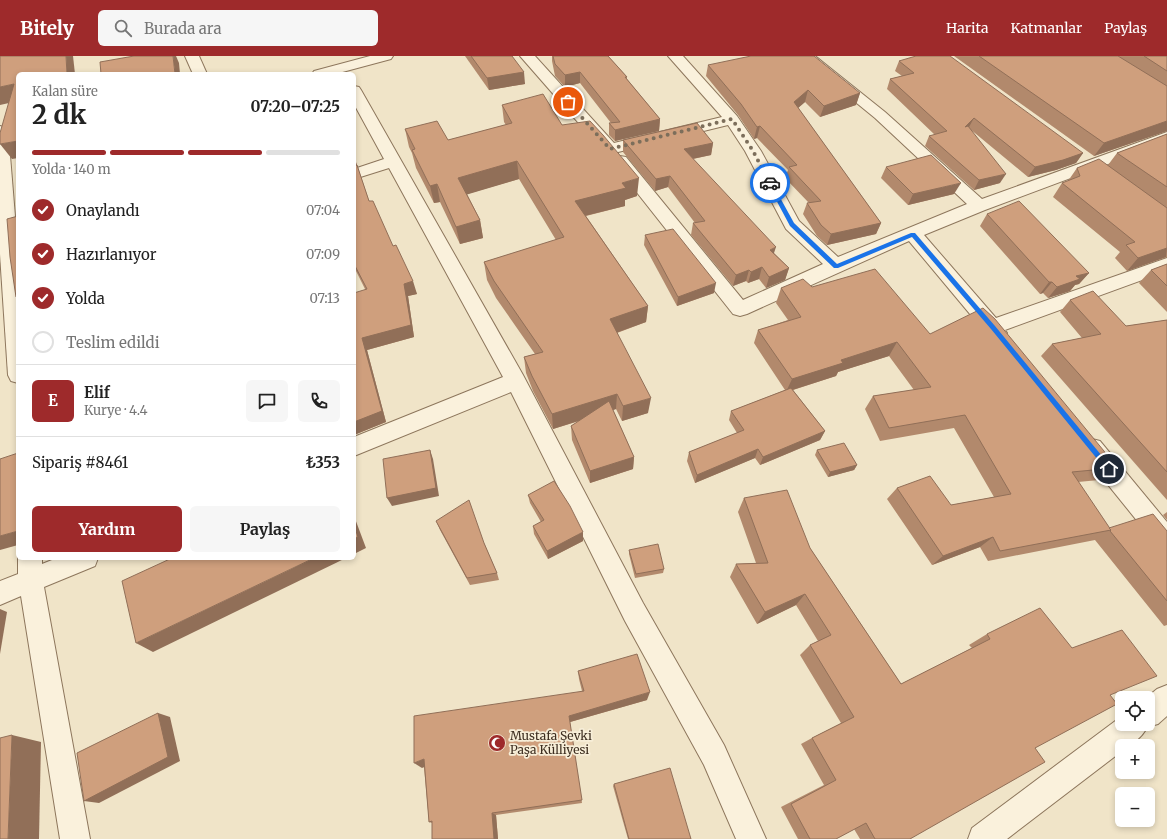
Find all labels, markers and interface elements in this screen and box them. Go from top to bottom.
search box [98,10,378,46]
text: Bitely [20,16,74,40]
icon: search [112,17,134,39]
text: Burada ara [144,19,222,38]
text: Harita [946,19,988,37]
text: Katmanlar [1010,19,1082,37]
text: Paylaş [1104,19,1147,37]
text: Kalan süre [32,83,98,100]
pin [551,85,585,119]
icon: bag [557,91,579,113]
text: 07:20–07:25 [251,97,340,116]
text: 2 dk [32,98,86,131]
text: Yolda · 140 m [32,161,111,178]
courier [750,163,790,203]
icon: car [759,172,781,194]
icon: check [32,199,54,221]
text: Onaylandı [66,201,140,220]
text: 07:04 [306,202,340,219]
icon: check [32,243,54,265]
text: Hazırlanıyor [66,245,157,264]
text: 07:09 [306,246,340,263]
icon: check [32,287,54,309]
text: Yolda [66,289,105,308]
text: 07:13 [310,290,340,307]
text: Teslim edildi [66,333,160,352]
button: chat [246,380,288,422]
button: phone [298,380,340,422]
text: Elif [84,383,110,402]
text: E [48,391,58,410]
text: Kurye · 4.4 [84,402,148,419]
pin [1092,452,1126,486]
text: Sipariş #8461 [32,453,128,472]
text: ₺353 [306,453,340,472]
icon: home [1098,458,1120,480]
button: Yardım [32,506,182,552]
button: Paylaş [190,506,340,552]
map controls [1115,691,1155,827]
button: locate [1115,691,1155,731]
place label: Mustafa Şevki Paşa Külliyesi [510,728,592,757]
mosque icon: Mustafa Şevki Paşa Külliyesi [487,733,507,753]
button: + [1115,739,1155,779]
button: − [1115,787,1155,827]

